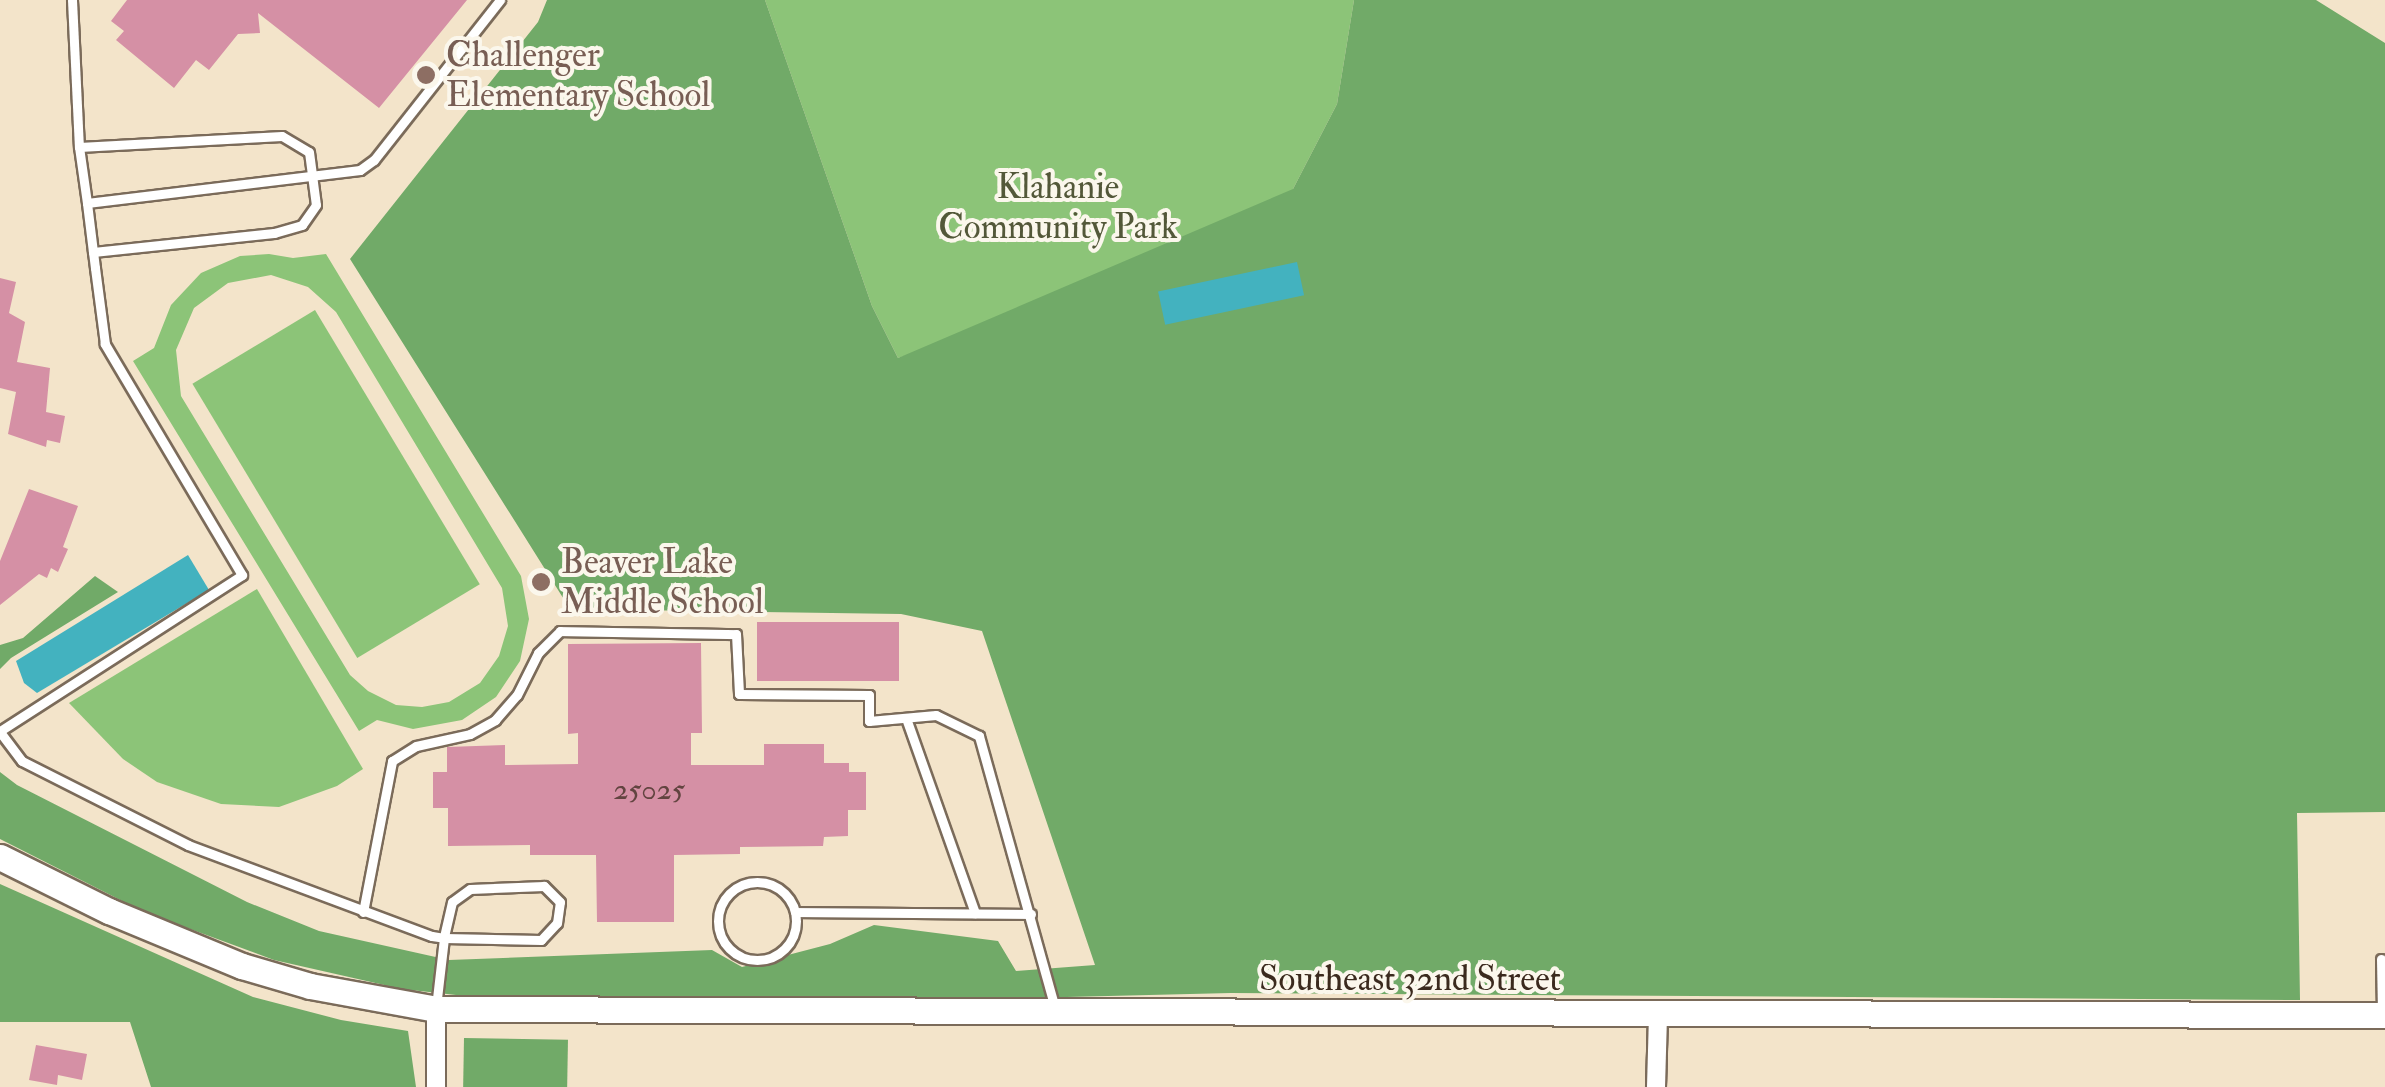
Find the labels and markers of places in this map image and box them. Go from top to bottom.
place label: Challenger Elementary School [446,34,710,116]
marker: Challenger Elementary School [415,64,437,86]
place label: Beaver Lake Middle School [561,541,764,623]
marker: Beaver Lake Middle School [530,571,552,593]

